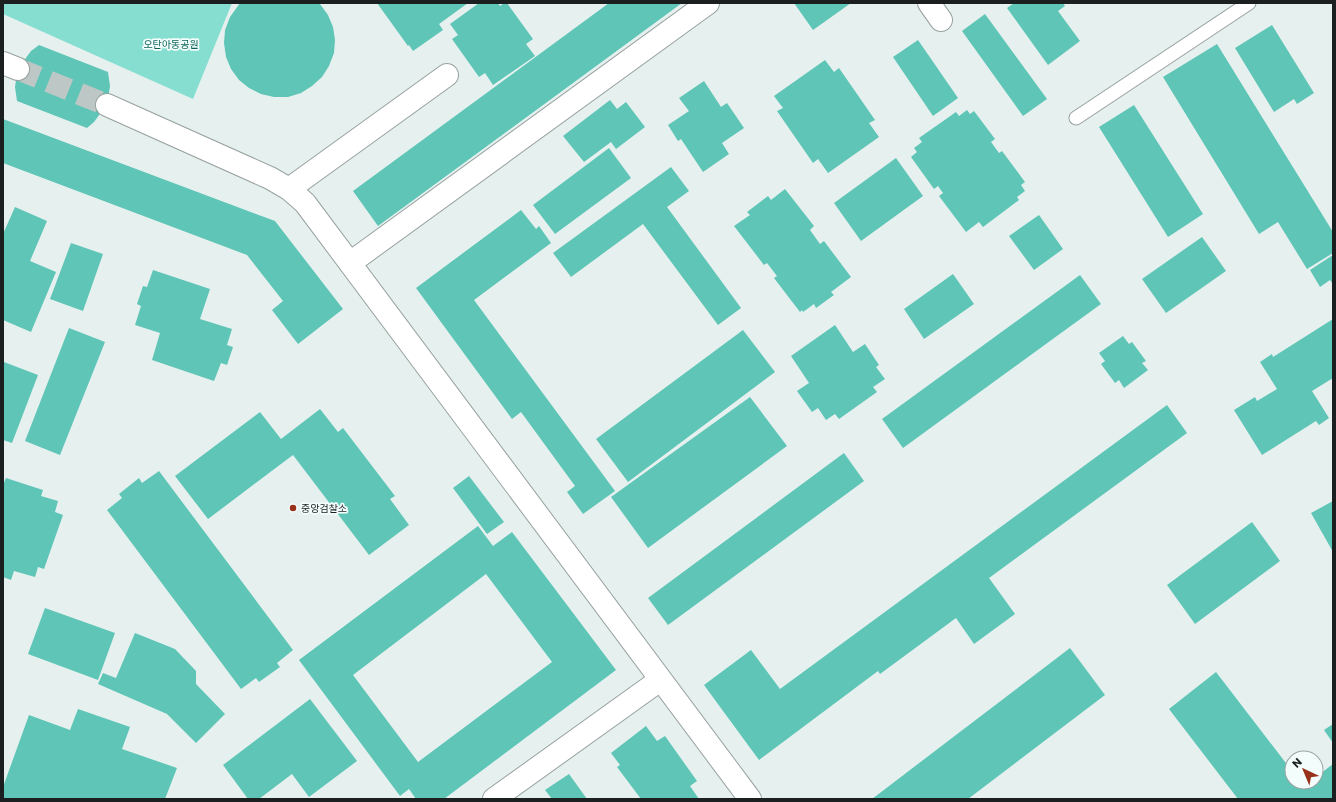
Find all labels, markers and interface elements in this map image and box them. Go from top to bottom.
park label: 오탄아동공원 [143,37,199,52]
place label: 중앙검찰소 [301,501,347,516]
marker: 중앙검찰소 [288,503,298,513]
north arrow [1284,750,1324,790]
text: N [1289,754,1306,771]

